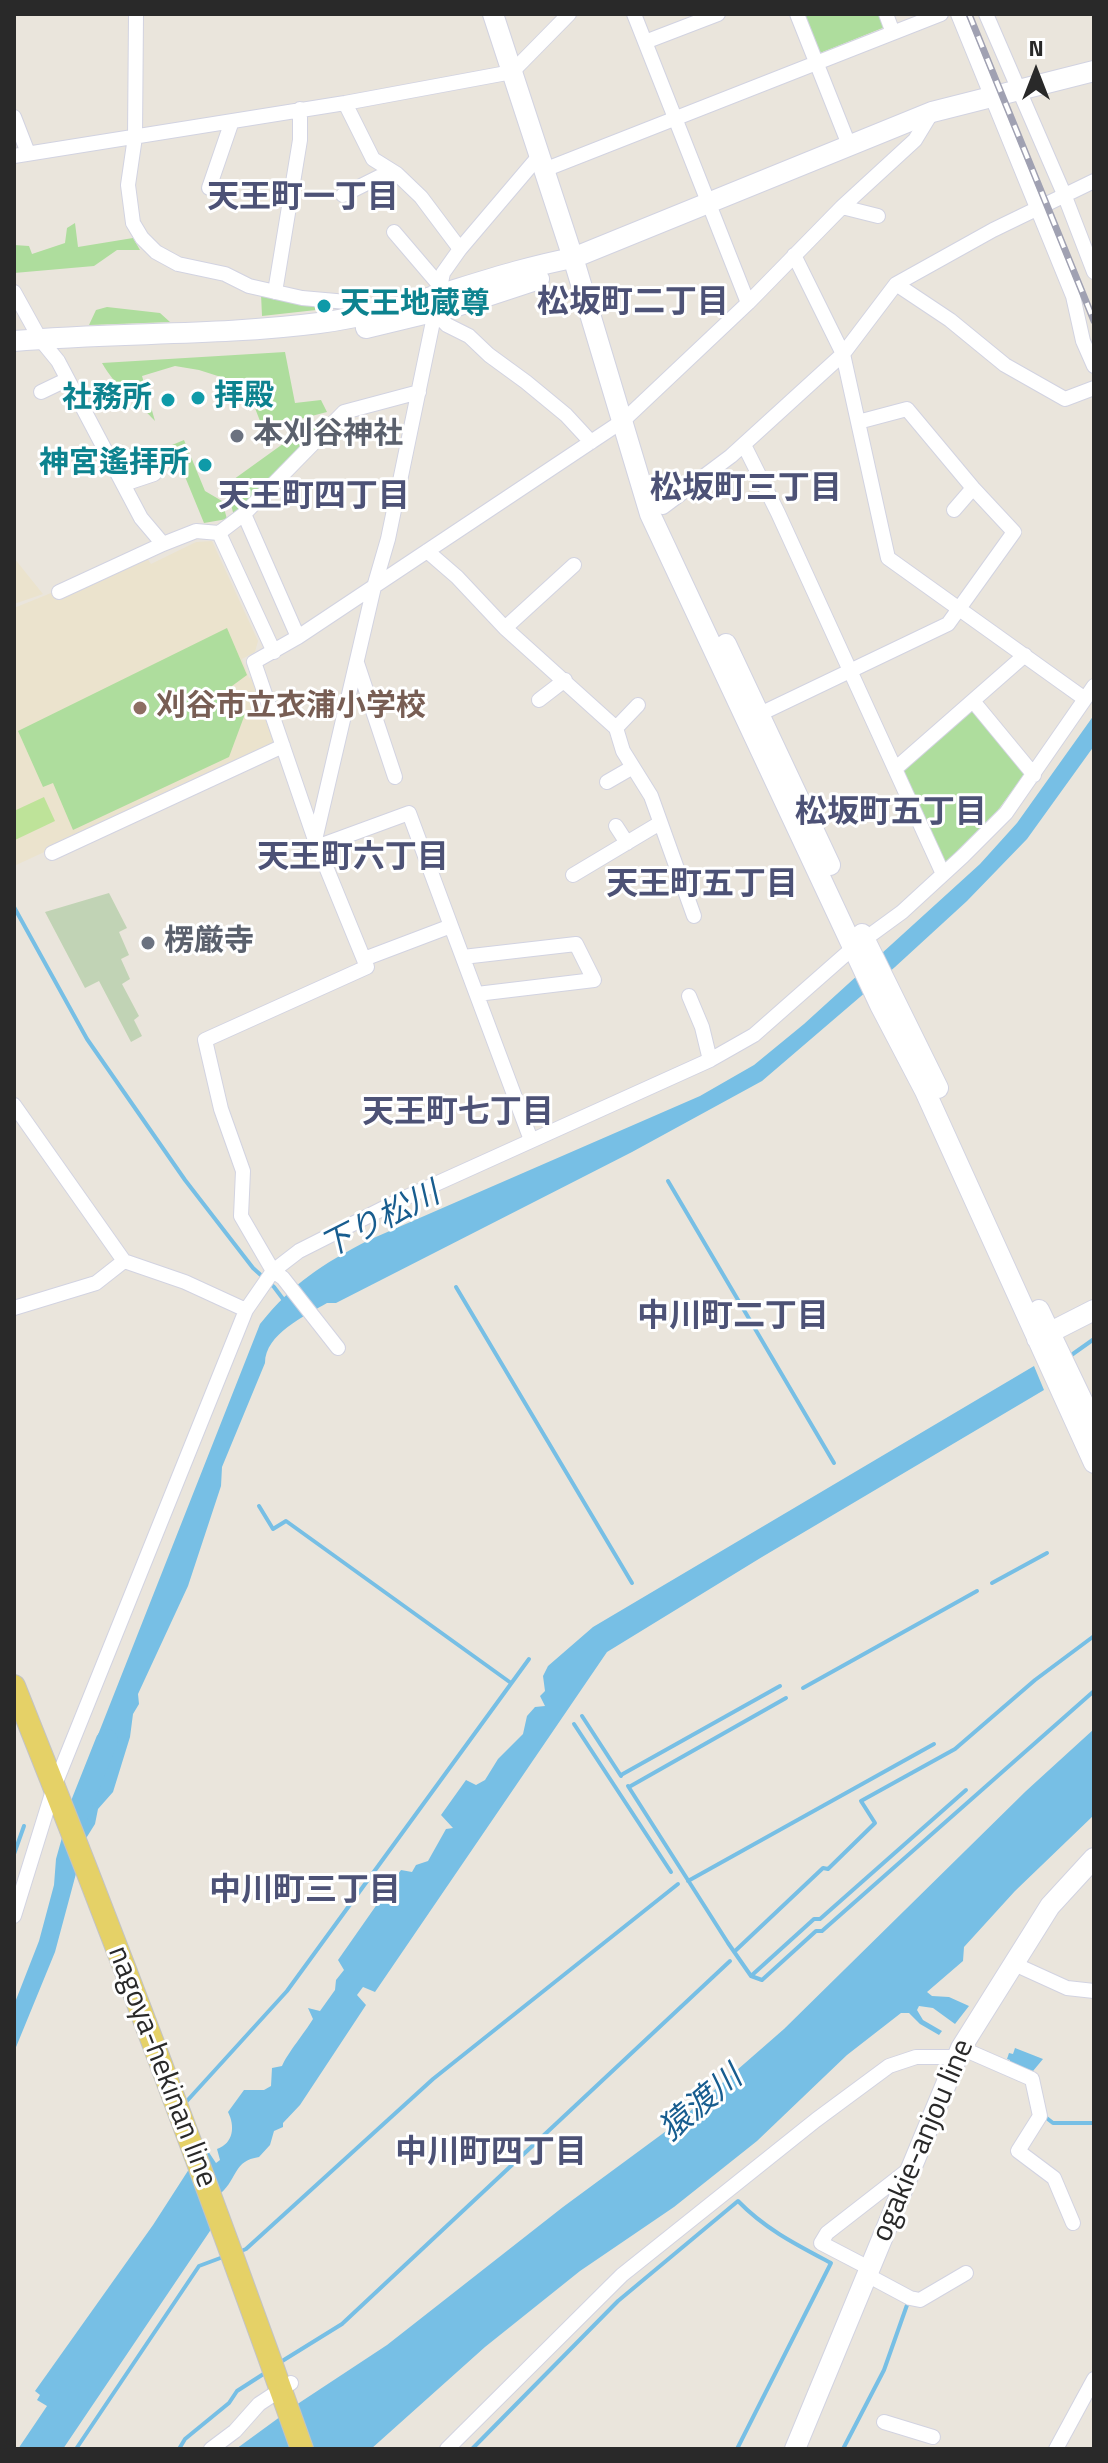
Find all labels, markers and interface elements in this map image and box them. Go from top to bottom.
text: N [1028,31,1044,65]
north arrow [996,32,1076,112]
district label: 天王町一丁目 [207,180,399,218]
district label: 松坂町二丁目 [537,285,729,323]
place label: 天王地蔵尊 [340,288,490,324]
marker: 天王地蔵尊 [315,297,333,315]
place label: 拝殿 [214,380,274,416]
place label: 社務所 [62,382,152,418]
marker: 拝殿 [189,389,207,407]
marker: 社務所 [159,391,177,409]
place label: 本刈谷神社 [253,418,403,454]
marker: 本刈谷神社 [228,427,246,445]
place label: 神宮遙拝所 [39,447,189,483]
marker: 神宮遙拝所 [196,456,214,474]
district label: 松坂町三丁目 [650,471,842,509]
district label: 天王町四丁目 [218,479,410,517]
place label: 刈谷市立衣浦小学校 [156,690,426,726]
marker: 刈谷市立衣浦小学校 [131,699,149,717]
district label: 松坂町五丁目 [795,795,987,833]
district label: 天王町六丁目 [257,840,449,878]
district label: 天王町五丁目 [606,867,798,905]
place label: 楞厳寺 [164,925,254,961]
marker: 楞厳寺 [139,934,157,952]
district label: 天王町七丁目 [362,1095,554,1133]
water label: 下り松川 [315,1176,447,1268]
district label: 中川町二丁目 [637,1299,829,1337]
district label: 中川町三丁目 [209,1873,401,1911]
street label: nagoya-hekinan line [98,1941,224,2193]
street label: ogakie-anjou line [865,2034,983,2248]
water label: 猿渡川 [653,2059,751,2151]
district label: 中川町四丁目 [395,2135,587,2173]

